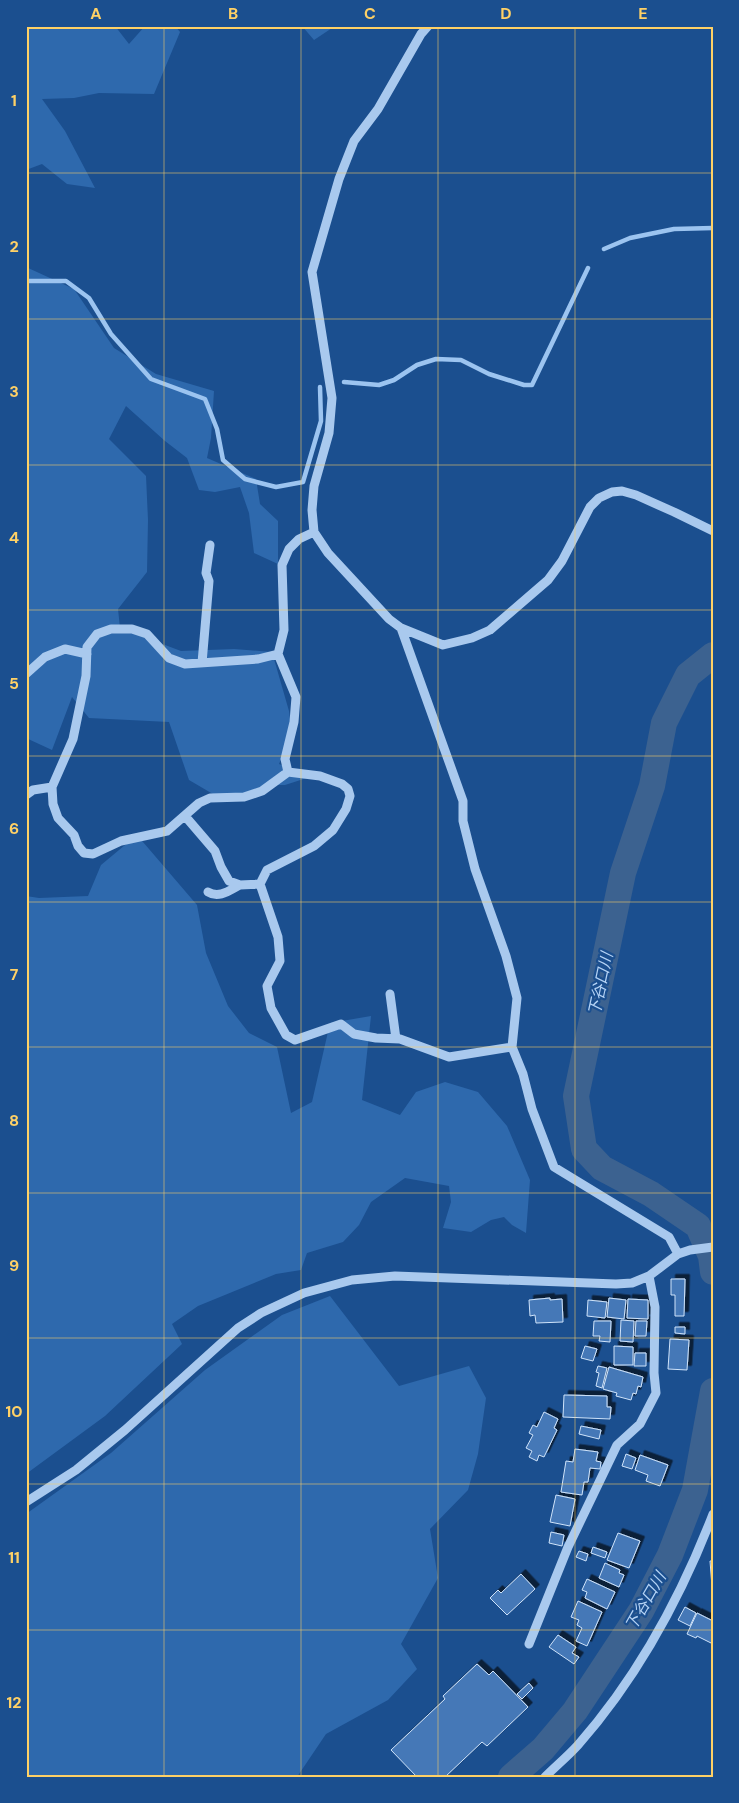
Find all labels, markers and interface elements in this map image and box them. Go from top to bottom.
text: A [90,3,102,24]
text: B [228,3,238,24]
text: C [364,3,376,24]
text: D [500,3,512,24]
text: E [638,3,648,24]
text: 1 [11,90,17,111]
text: 2 [9,236,19,257]
text: 3 [9,381,19,402]
text: 4 [9,527,19,548]
text: 5 [9,673,19,694]
text: 6 [9,818,19,839]
water label: 下谷口川 [584,949,618,1018]
text: 7 [10,964,19,985]
text: 8 [9,1110,19,1131]
text: 9 [9,1255,19,1276]
text: 10 [5,1401,23,1422]
text: 11 [8,1547,20,1568]
water label: 下谷口川 [620,1567,672,1634]
text: 12 [6,1692,22,1713]

